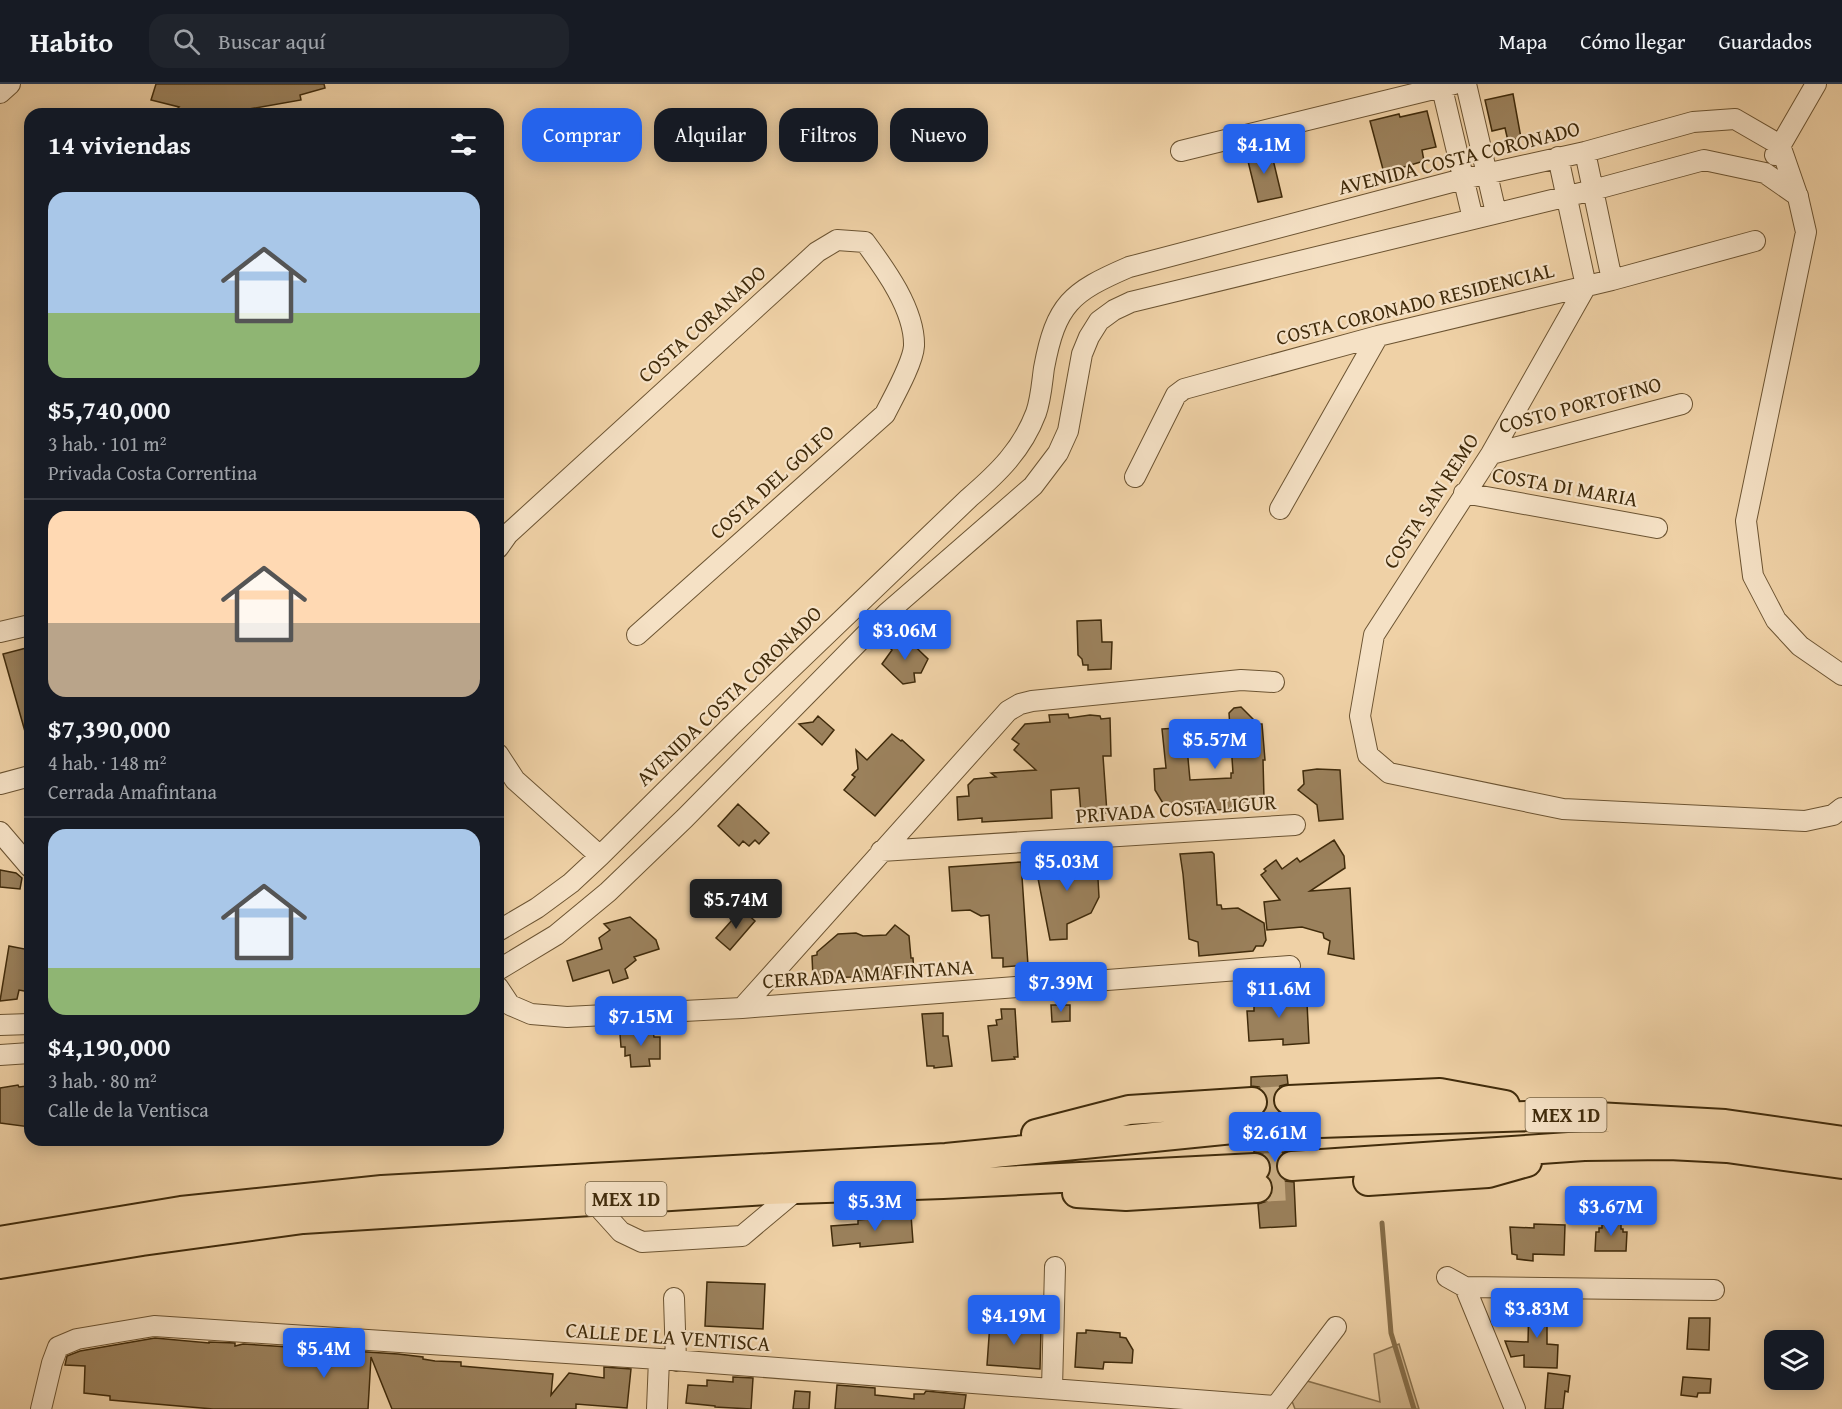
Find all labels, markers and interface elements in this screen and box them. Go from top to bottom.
search box [149,14,569,68]
text: Habito [30,21,113,62]
icon: search [170,25,203,58]
text: Buscar aquí [218,25,325,57]
text: Mapa [1499,26,1547,57]
text: Cómo llegar [1580,26,1685,57]
text: Guardados [1718,26,1812,57]
chip: Comprar [522,108,642,162]
chip: Alquilar [654,108,767,162]
chip: Filtros [779,108,878,162]
chip: Nuevo [890,108,988,162]
street label: AVENIDA COSTA CORONADO [1335,112,1583,203]
pin: $4.1M [1222,124,1306,175]
text: 14 viviendas [48,125,191,164]
icon: filters [447,128,480,161]
text: $4.1M [1237,129,1291,158]
icon: home [210,231,318,339]
street label: COSTA CORONADO RESIDENCIAL [1273,254,1557,353]
street label: COSTA CORANADO [631,257,773,390]
street label: COSTO PORTOFINO [1495,368,1665,441]
text: $5,740,000 [48,390,170,429]
street label: COSTA DEL GOLFO [702,417,841,546]
street label: COSTA SAN REMO [1375,427,1486,575]
text: 3 hab. · 101 m² [48,429,166,458]
text: Privada Costa Correntina [48,458,257,487]
street label: COSTA DI MARIA [1490,458,1641,515]
icon: home [210,550,318,658]
street label: AVENIDA COSTA CORONADO [629,598,829,793]
pin: $3.06M [856,610,954,661]
text: $3.06M [873,615,937,644]
text: $7,390,000 [48,709,170,748]
pin: $5.57M [1166,719,1264,770]
text: $5.57M [1183,724,1247,753]
text: 4 hab. · 148 m² [48,748,166,777]
text: Cerrada Amafintana [48,777,217,806]
street label: PRIVADA COSTA LIGUR [1075,786,1278,831]
pin: $5.03M [1018,841,1116,892]
text: $5.03M [1035,846,1099,875]
icon: home [210,868,318,976]
pin: $5.74M [687,879,785,930]
text: $5.74M [704,884,768,913]
street label: CERRADA AMAFINTANA [761,951,975,996]
pin: $7.39M [1012,962,1110,1013]
text: $7.39M [1029,967,1093,996]
pin: $11.6M [1230,968,1328,1019]
text: $11.6M [1247,973,1311,1002]
pin: $7.15M [592,996,690,1047]
text: $7.15M [609,1001,673,1030]
text: $4,190,000 [48,1027,170,1066]
text: 3 hab. · 80 m² [48,1066,157,1095]
text: Calle de la Ventisca [48,1095,209,1124]
road number: MEX 1D [1526,1098,1606,1132]
pin: $2.61M [1226,1112,1324,1163]
text: $2.61M [1243,1117,1307,1146]
pin: $5.3M [833,1181,917,1232]
road number: MEX 1D [586,1182,666,1216]
text: $5.3M [848,1186,902,1215]
pin: $3.67M [1562,1186,1660,1237]
text: $3.67M [1579,1191,1643,1220]
pin: $3.83M [1488,1288,1586,1339]
text: $3.83M [1505,1293,1569,1322]
pin: $4.19M [965,1295,1063,1346]
text: $4.19M [982,1300,1046,1329]
street label: CALLE DE LA VENTISCA [565,1314,772,1359]
pin: $5.4M [282,1328,366,1379]
map controls [1764,1330,1824,1390]
button: layers [1764,1330,1824,1390]
text: $5.4M [297,1333,351,1362]

